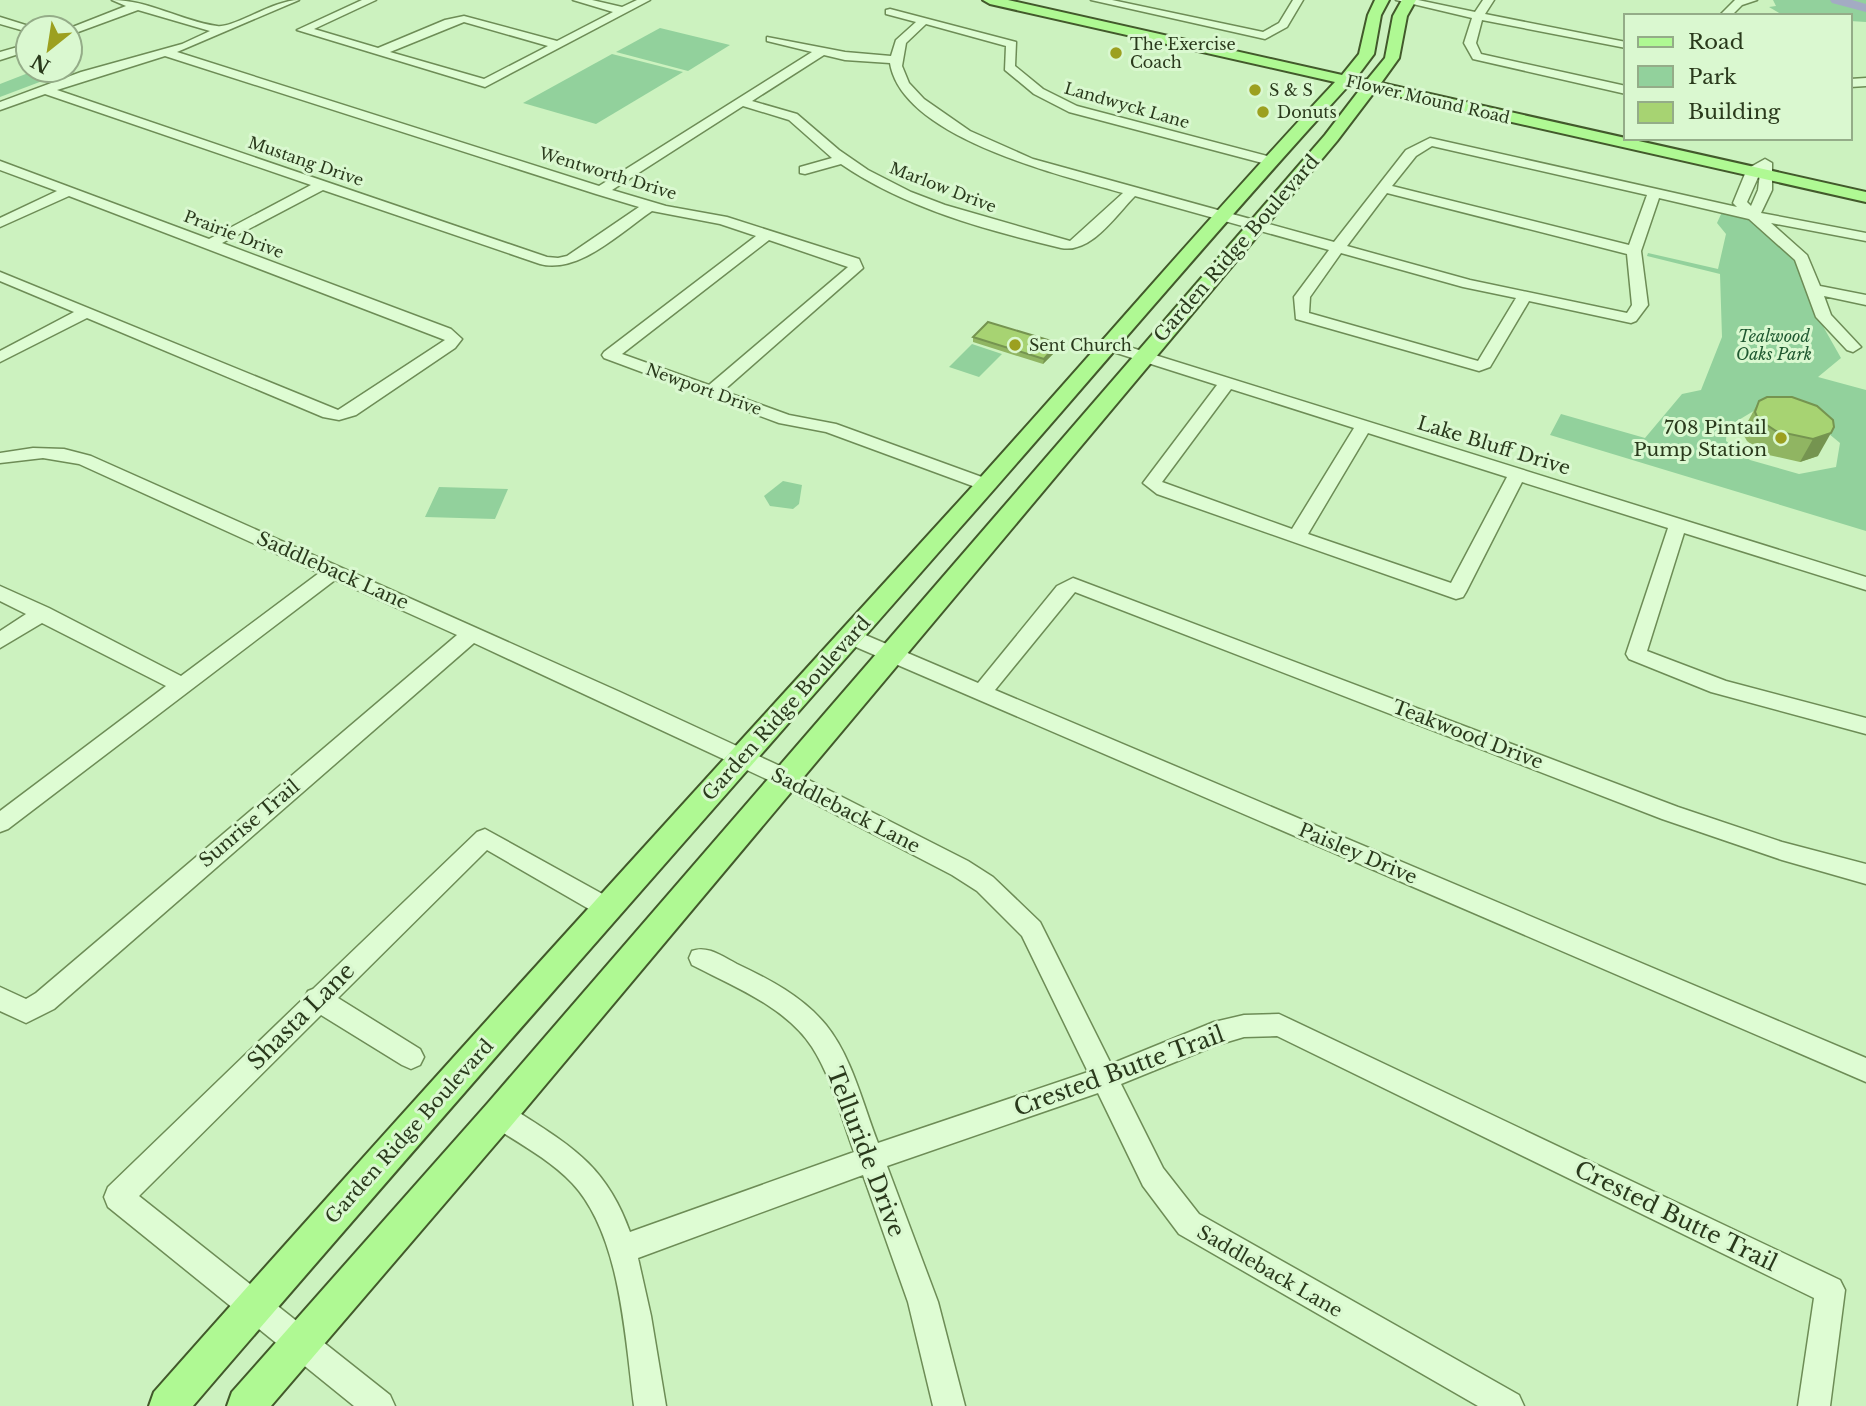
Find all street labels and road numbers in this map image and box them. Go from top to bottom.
street label: Flower Mound Road [1344,70,1512,128]
street label: Landwyck Lane [1062,78,1192,132]
street label: Mustang Drive [246,132,366,190]
street label: Wentworth Drive [536,142,679,203]
street label: Garden Ridge Boulevard [1149,150,1324,347]
street label: Marlow Drive [887,157,999,217]
street label: Prairie Drive [181,206,287,262]
street label: Newport Drive [643,359,765,419]
street label: Lake Bluff Drive [1415,411,1573,480]
street label: Saddleback Lane [253,527,412,614]
street label: Garden Ridge Boulevard [697,611,875,805]
street label: Teakwood Drive [1389,695,1546,774]
street label: Saddleback Lane [768,763,924,858]
street label: Sunrise Trail [194,775,304,872]
street label: Paisley Drive [1295,818,1421,889]
street label: Shasta Lane [242,957,360,1075]
street label: Crested Butte Trail [1010,1020,1228,1122]
street label: Garden Ridge Boulevard [320,1034,498,1228]
street label: Telluride Drive [821,1063,911,1241]
street label: Crested Butte Trail [1570,1155,1782,1277]
street label: Saddleback Lane [1193,1221,1346,1322]

